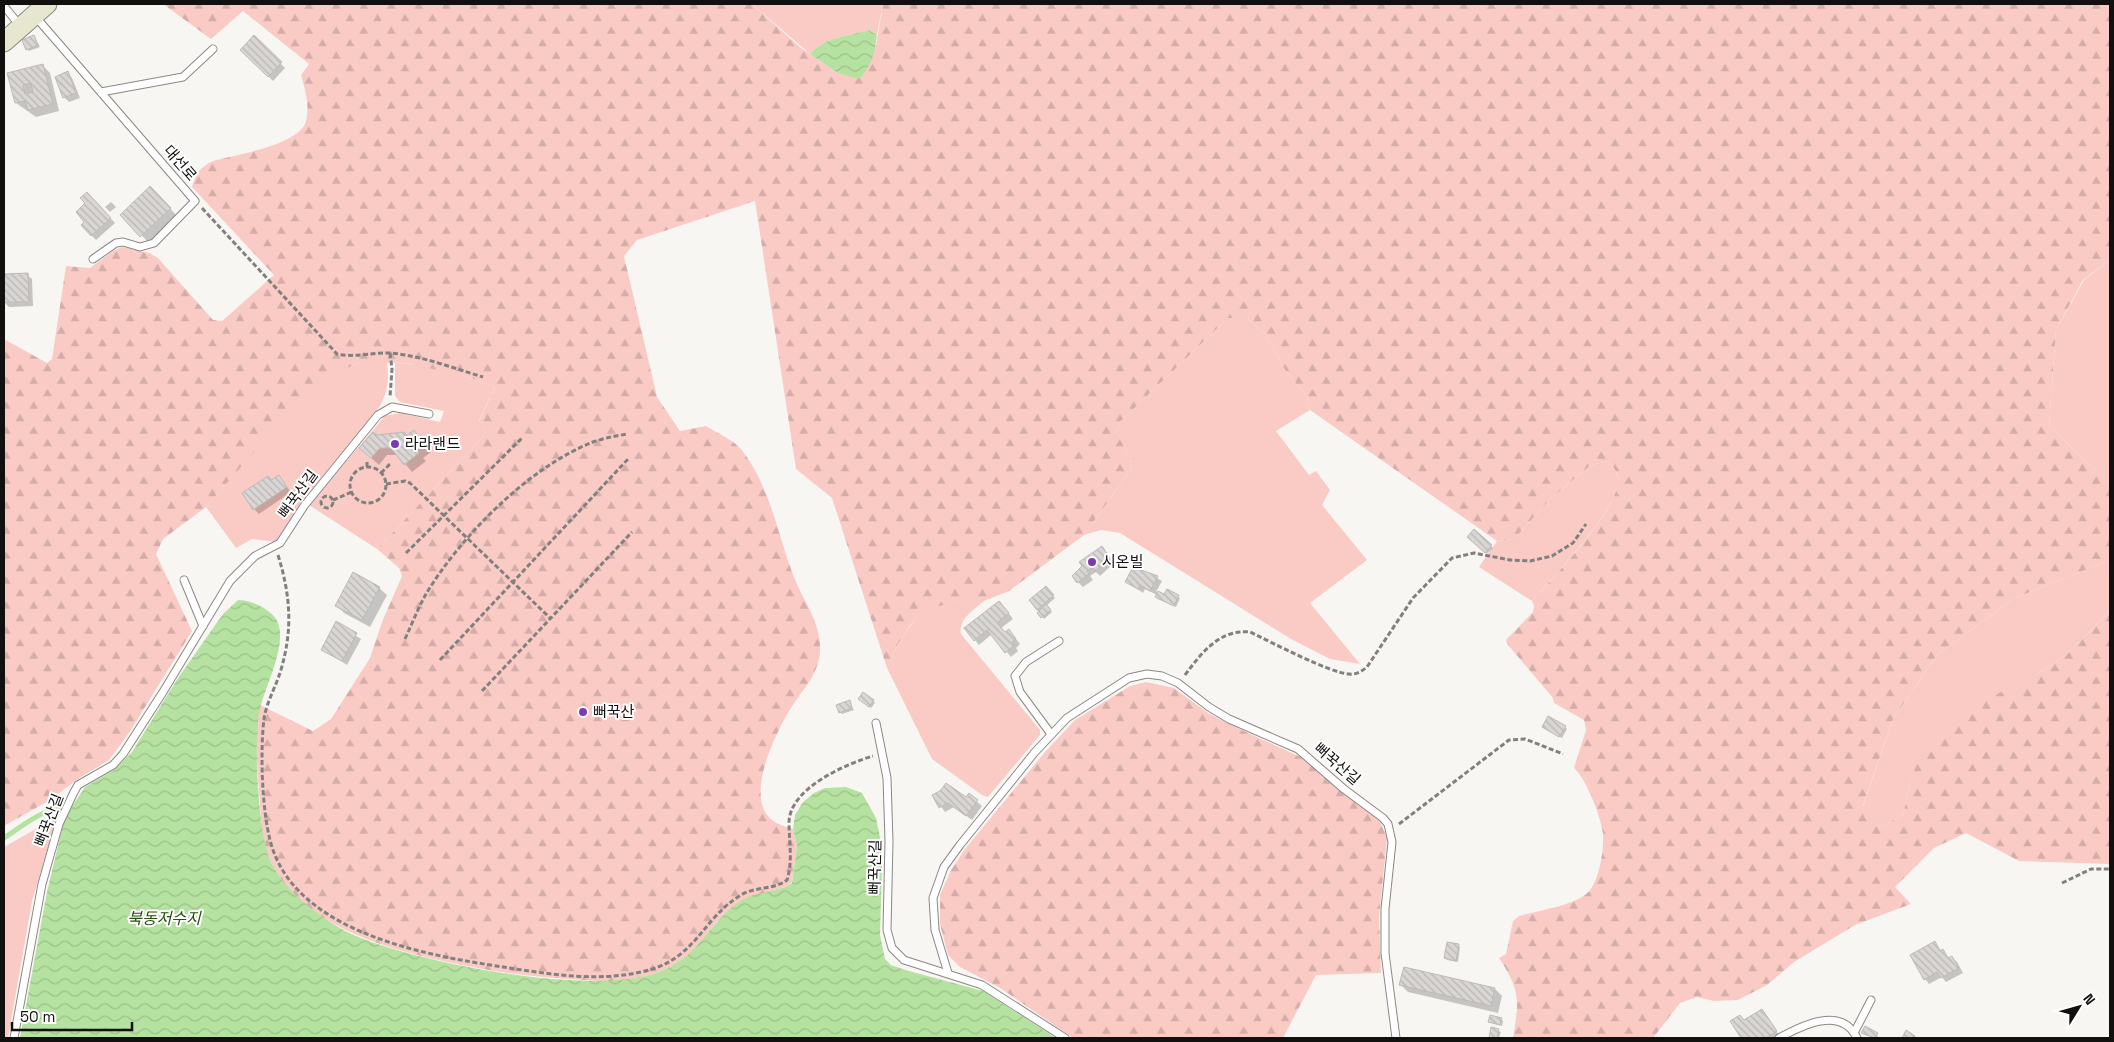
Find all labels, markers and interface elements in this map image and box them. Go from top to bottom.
street label: 대선로 [160,141,201,185]
place label: 라라랜드 [405,434,460,453]
marker: 라라랜드 [389,438,401,450]
street label: 뻐꾹산길 [274,466,322,522]
place label: 시온빌 [1102,552,1143,571]
marker: 시온빌 [1086,556,1098,568]
place label: 뻐꾹산 [593,702,635,721]
marker: 뻐꾹산 [577,706,589,718]
street label: 뻐꾹산길 [1310,738,1364,789]
street label: 뻐꾹산길 [30,791,67,849]
street label: 뻐꾹산길 [865,839,884,895]
water label: 북동저수지 [127,908,202,929]
north arrow [2054,982,2104,1032]
text: N [2079,990,2099,1008]
scale bar [12,1000,132,1032]
text: 50 m [20,1007,55,1026]

